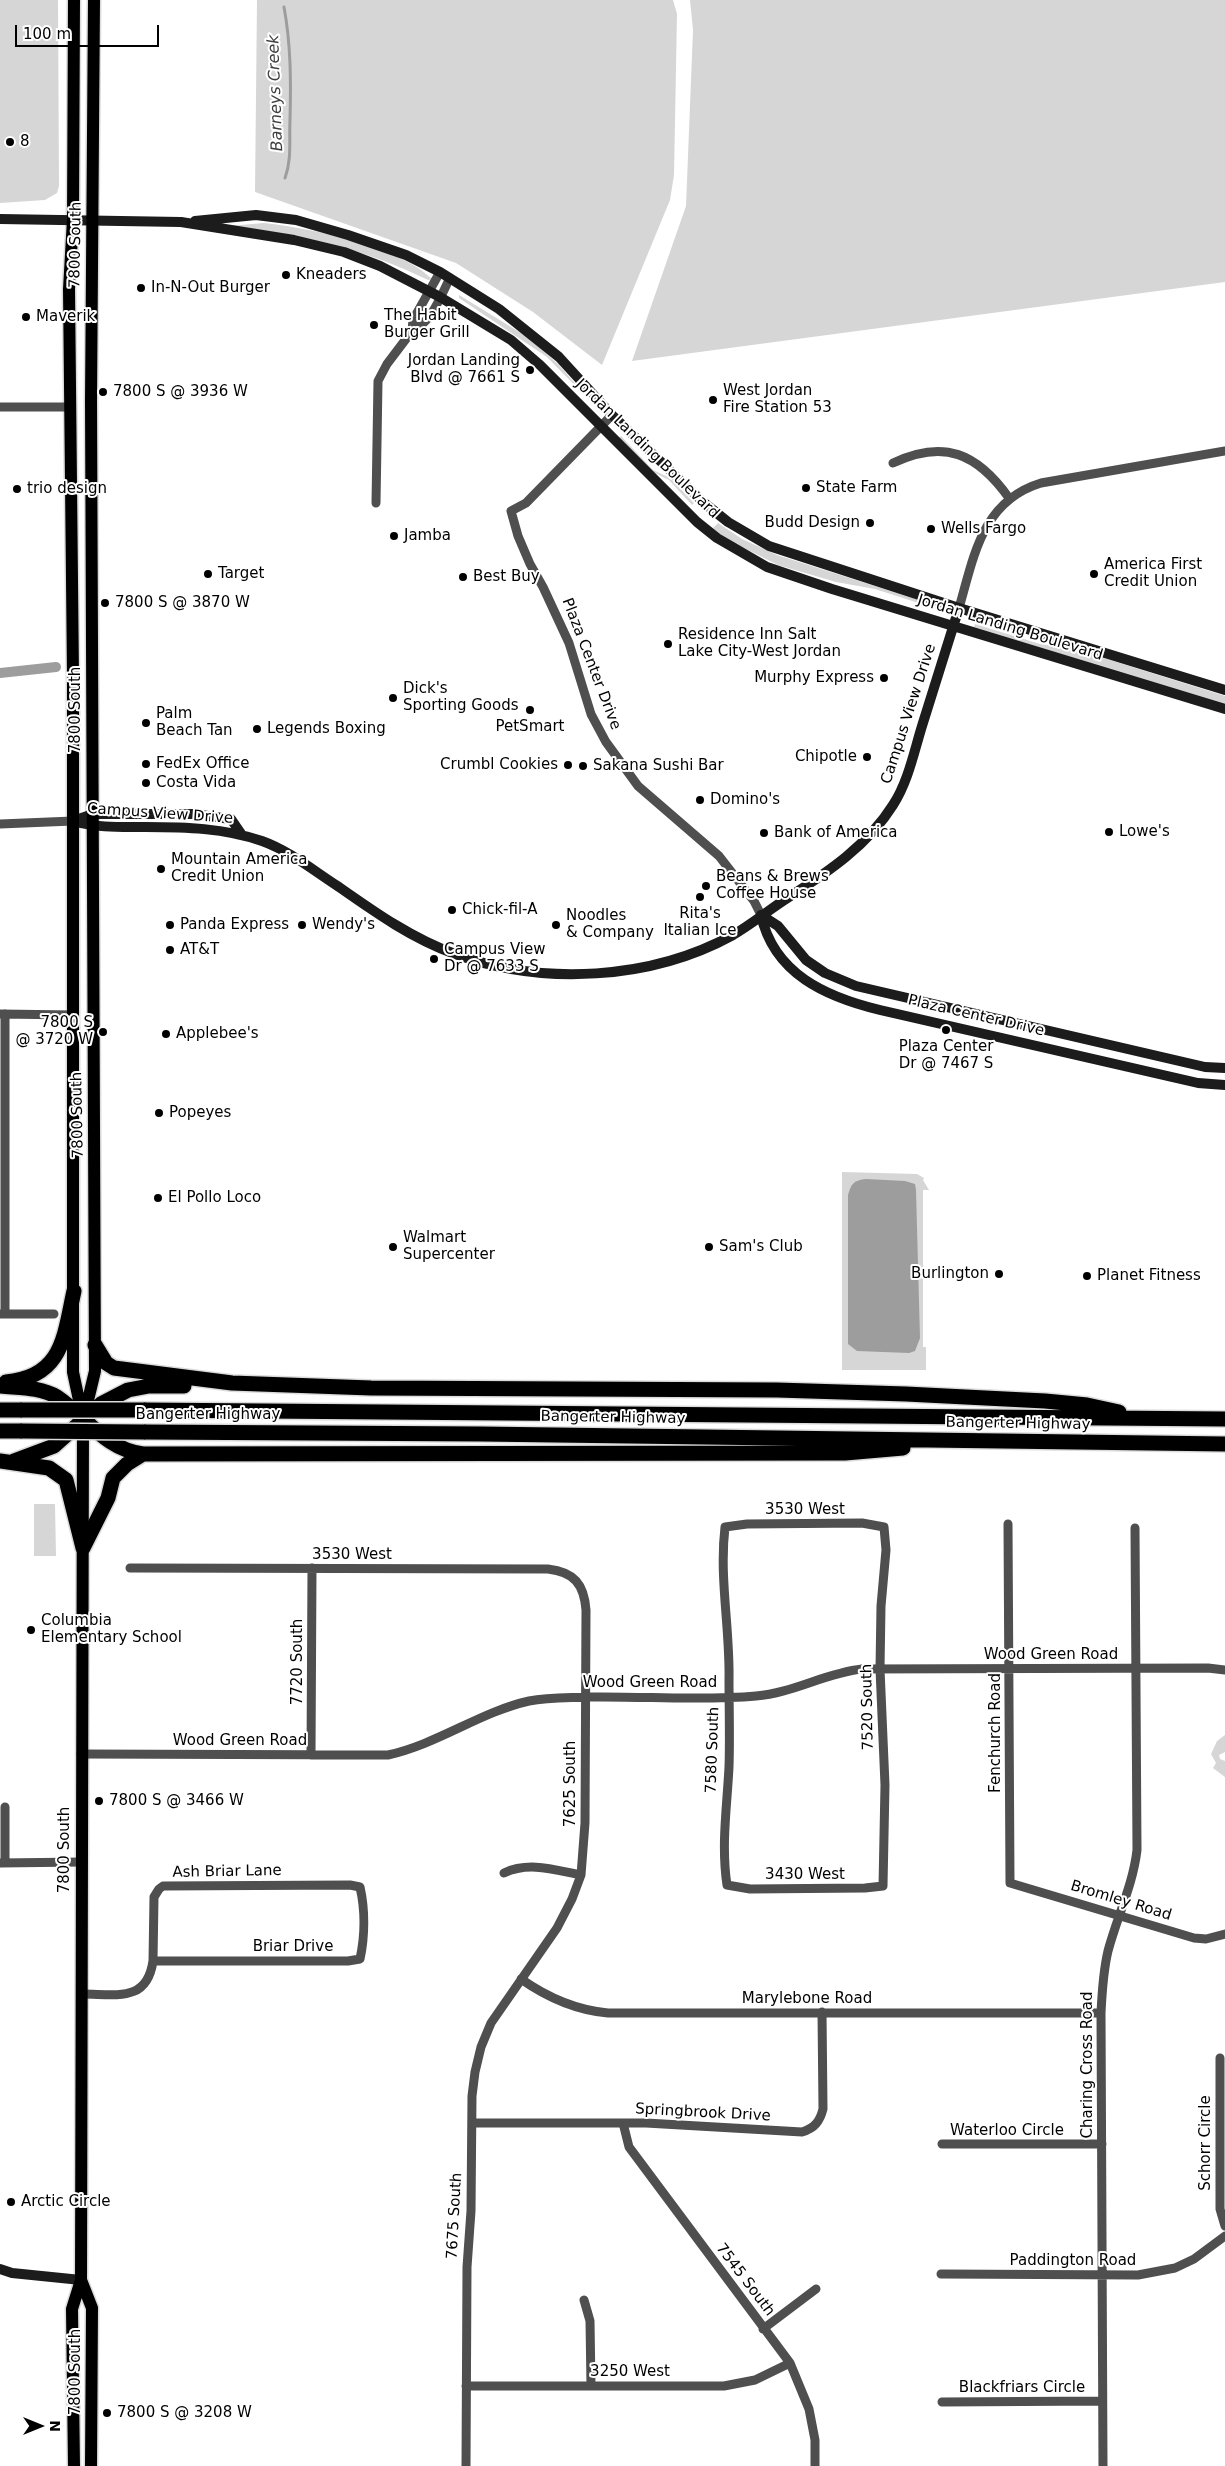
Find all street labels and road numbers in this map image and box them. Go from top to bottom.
street label: 7800 South [66,202,86,288]
street label: Jordan Landing Boulevard [571,376,723,522]
street label: Jordan Landing Boulevard [915,591,1105,665]
street label: Plaza Center Drive [558,596,624,732]
street label: Campus View Drive [878,642,940,786]
street label: 7800 South [67,667,85,753]
street label: Campus View Drive [86,800,234,828]
street label: Plaza Center Drive [906,992,1046,1040]
street label: 7800 South [68,1072,88,1158]
street label: Bangerter Highway [136,1406,280,1424]
street label: Bangerter Highway [540,1408,686,1428]
street label: Bangerter Highway [945,1414,1091,1434]
street label: 3530 West [765,1501,845,1519]
street label: 3530 West [312,1546,392,1564]
street label: 7720 South [289,1619,307,1705]
street label: Wood Green Road [984,1646,1118,1664]
street label: 7520 South [858,1664,878,1750]
street label: Fenchurch Road [987,1673,1005,1793]
street label: Wood Green Road [583,1674,717,1692]
street label: 7580 South [702,1706,724,1794]
street label: Wood Green Road [173,1732,307,1750]
street label: 7625 South [562,1741,580,1827]
street label: 7800 South [56,1807,74,1893]
street label: Ash Briar Lane [172,1862,282,1882]
street label: 3430 West [765,1866,845,1884]
street label: Bromley Road [1068,1877,1174,1925]
street label: Briar Drive [253,1938,333,1956]
street label: Marylebone Road [742,1990,872,2008]
street label: Charing Cross Road [1079,1992,1097,2138]
street label: Schorr Circle [1197,2095,1215,2191]
street label: Springbrook Drive [635,2100,771,2126]
street label: Waterloo Circle [950,2122,1064,2140]
street label: 7675 South [444,2172,466,2260]
street label: 7545 South [712,2240,778,2320]
street label: Paddington Road [1010,2252,1136,2270]
street label: 7800 South [67,2329,85,2415]
street label: 3250 West [590,2363,670,2381]
street label: Blackfriars Circle [959,2379,1085,2397]

